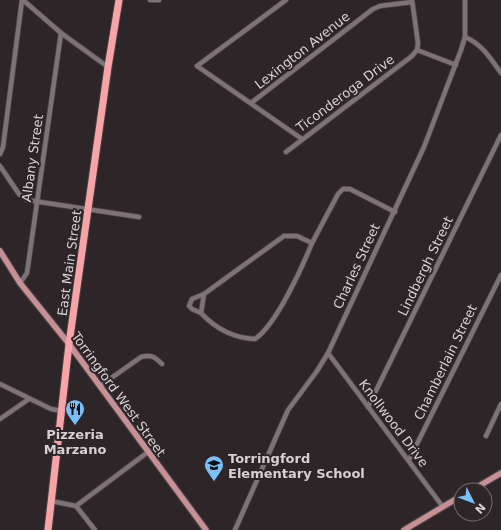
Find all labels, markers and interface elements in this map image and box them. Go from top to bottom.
street label: Lexington Avenue [252,9,353,92]
street label: Ticonderoga Drive [293,52,397,136]
street label: Albany Street [19,113,46,203]
street label: East Main Street [55,209,84,317]
street label: Lindbergh Street [395,214,456,318]
street label: Charles Street [330,221,383,311]
street label: Chamberlain Street [411,302,480,422]
street label: Torringford West Street [68,328,169,459]
street label: Knollwood Drive [356,377,431,470]
restaurant icon: Pizzeria Marzano [64,398,86,426]
place label: Pizzeria Marzano [44,427,106,457]
place label: Torringford Elementary School [228,451,365,481]
school or university icon: Torringford Elementary School [203,454,225,482]
north arrow [453,482,493,522]
text: N [472,501,488,516]

